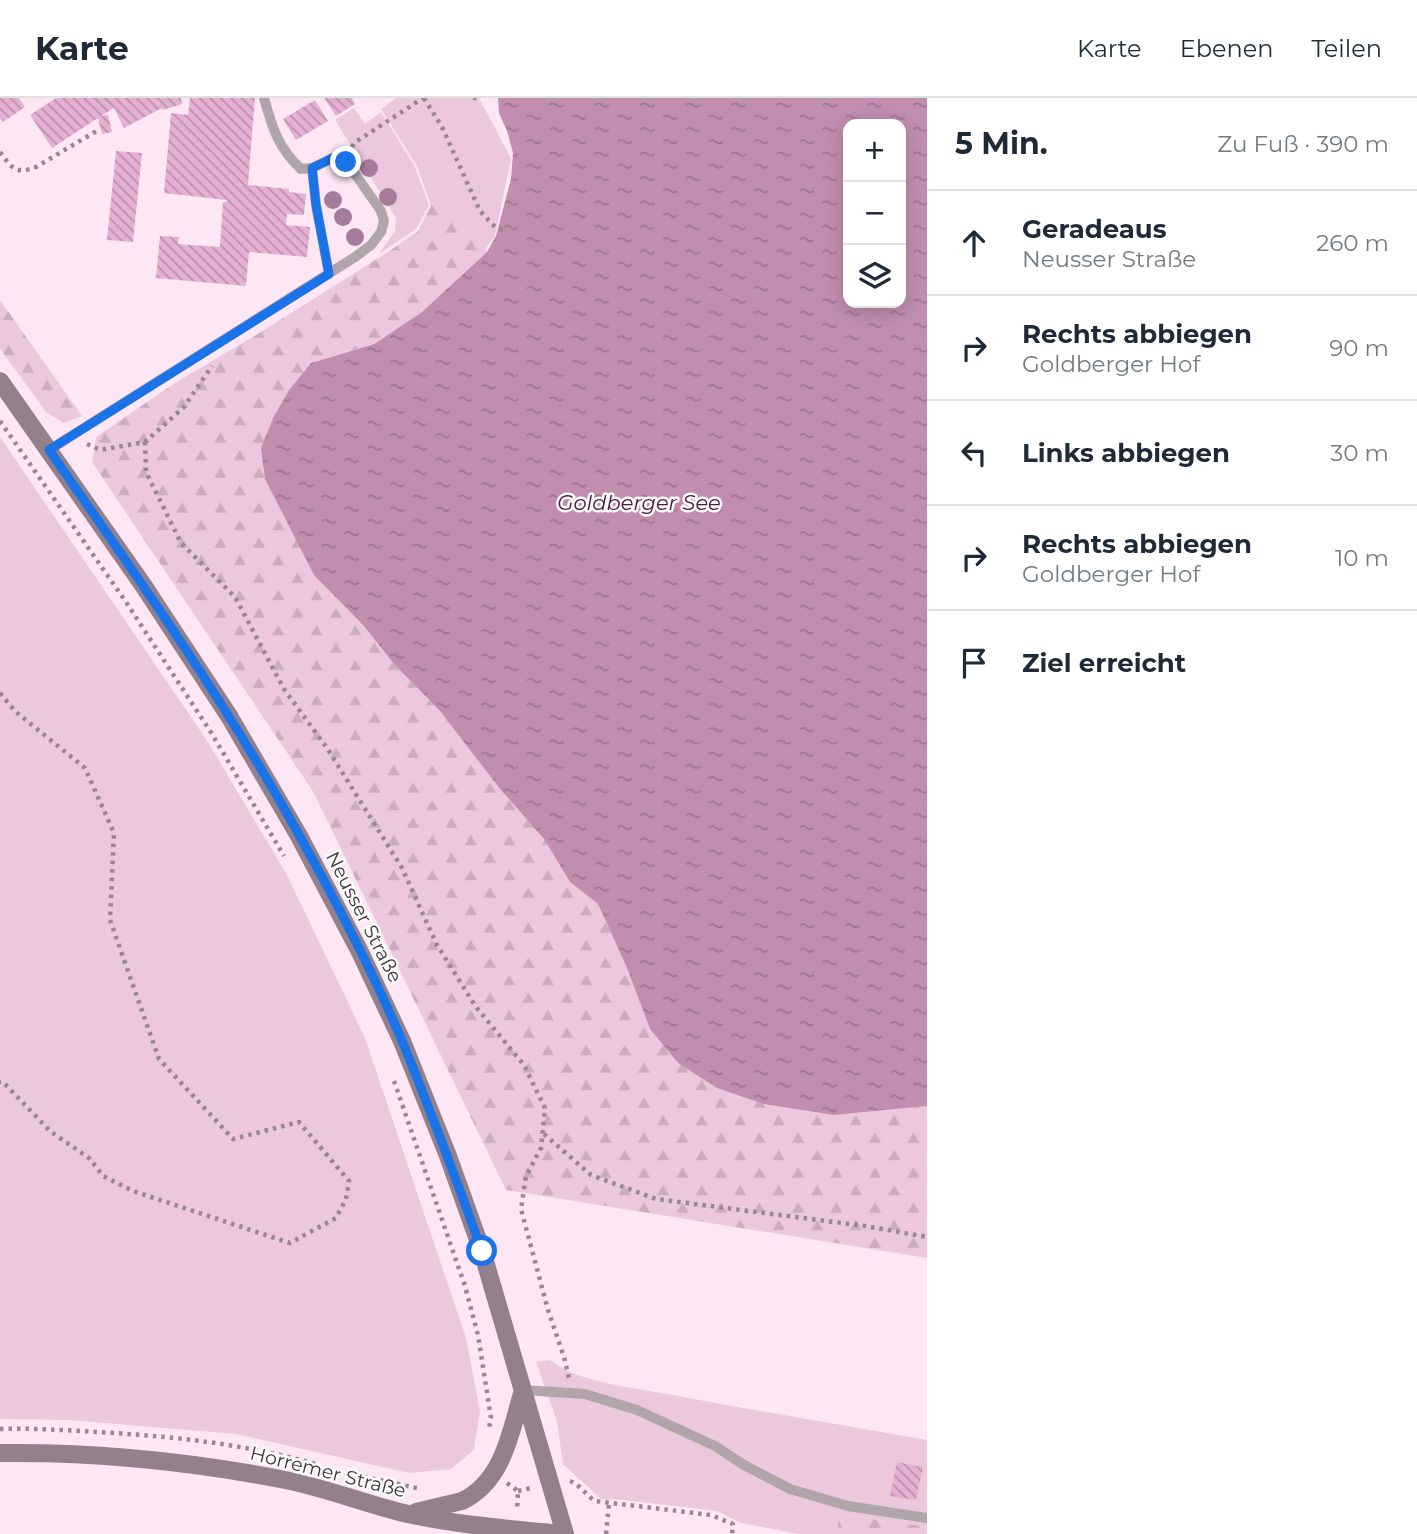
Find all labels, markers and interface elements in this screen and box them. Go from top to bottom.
text: Karte [35,28,129,68]
text: Karte [1077,34,1142,63]
text: Ebenen [1180,34,1273,63]
text: Teilen [1311,34,1382,63]
map controls [843,119,906,308]
button: + [843,119,906,182]
text: 5 Min. [955,125,1048,162]
text: Zu Fuß · 390 m [1217,130,1389,158]
route end [330,146,361,177]
button: − [843,182,906,245]
text: Geradeaus [1022,213,1167,245]
icon: ahead [955,224,993,262]
text: 260 m [1316,229,1389,257]
button: layers [843,245,906,308]
text: Neusser Straße [1022,245,1196,273]
text: Rechts abbiegen [1022,318,1252,350]
icon: right [955,329,993,367]
text: 90 m [1329,334,1389,362]
text: Goldberger Hof [1022,350,1200,378]
icon: left [955,434,993,472]
text: Links abbiegen [1022,437,1230,469]
text: 30 m [1330,439,1389,467]
water label: Goldberger See [557,490,721,515]
text: Rechts abbiegen [1022,528,1252,560]
icon: right [955,539,993,577]
text: 10 m [1335,544,1389,572]
text: Goldberger Hof [1022,560,1200,588]
icon: arrive [955,644,993,682]
text: Ziel erreicht [1022,647,1186,679]
street label: Neusser Straße [321,848,407,986]
route start [466,1235,497,1266]
street label: Horremer Straße [248,1442,408,1502]

